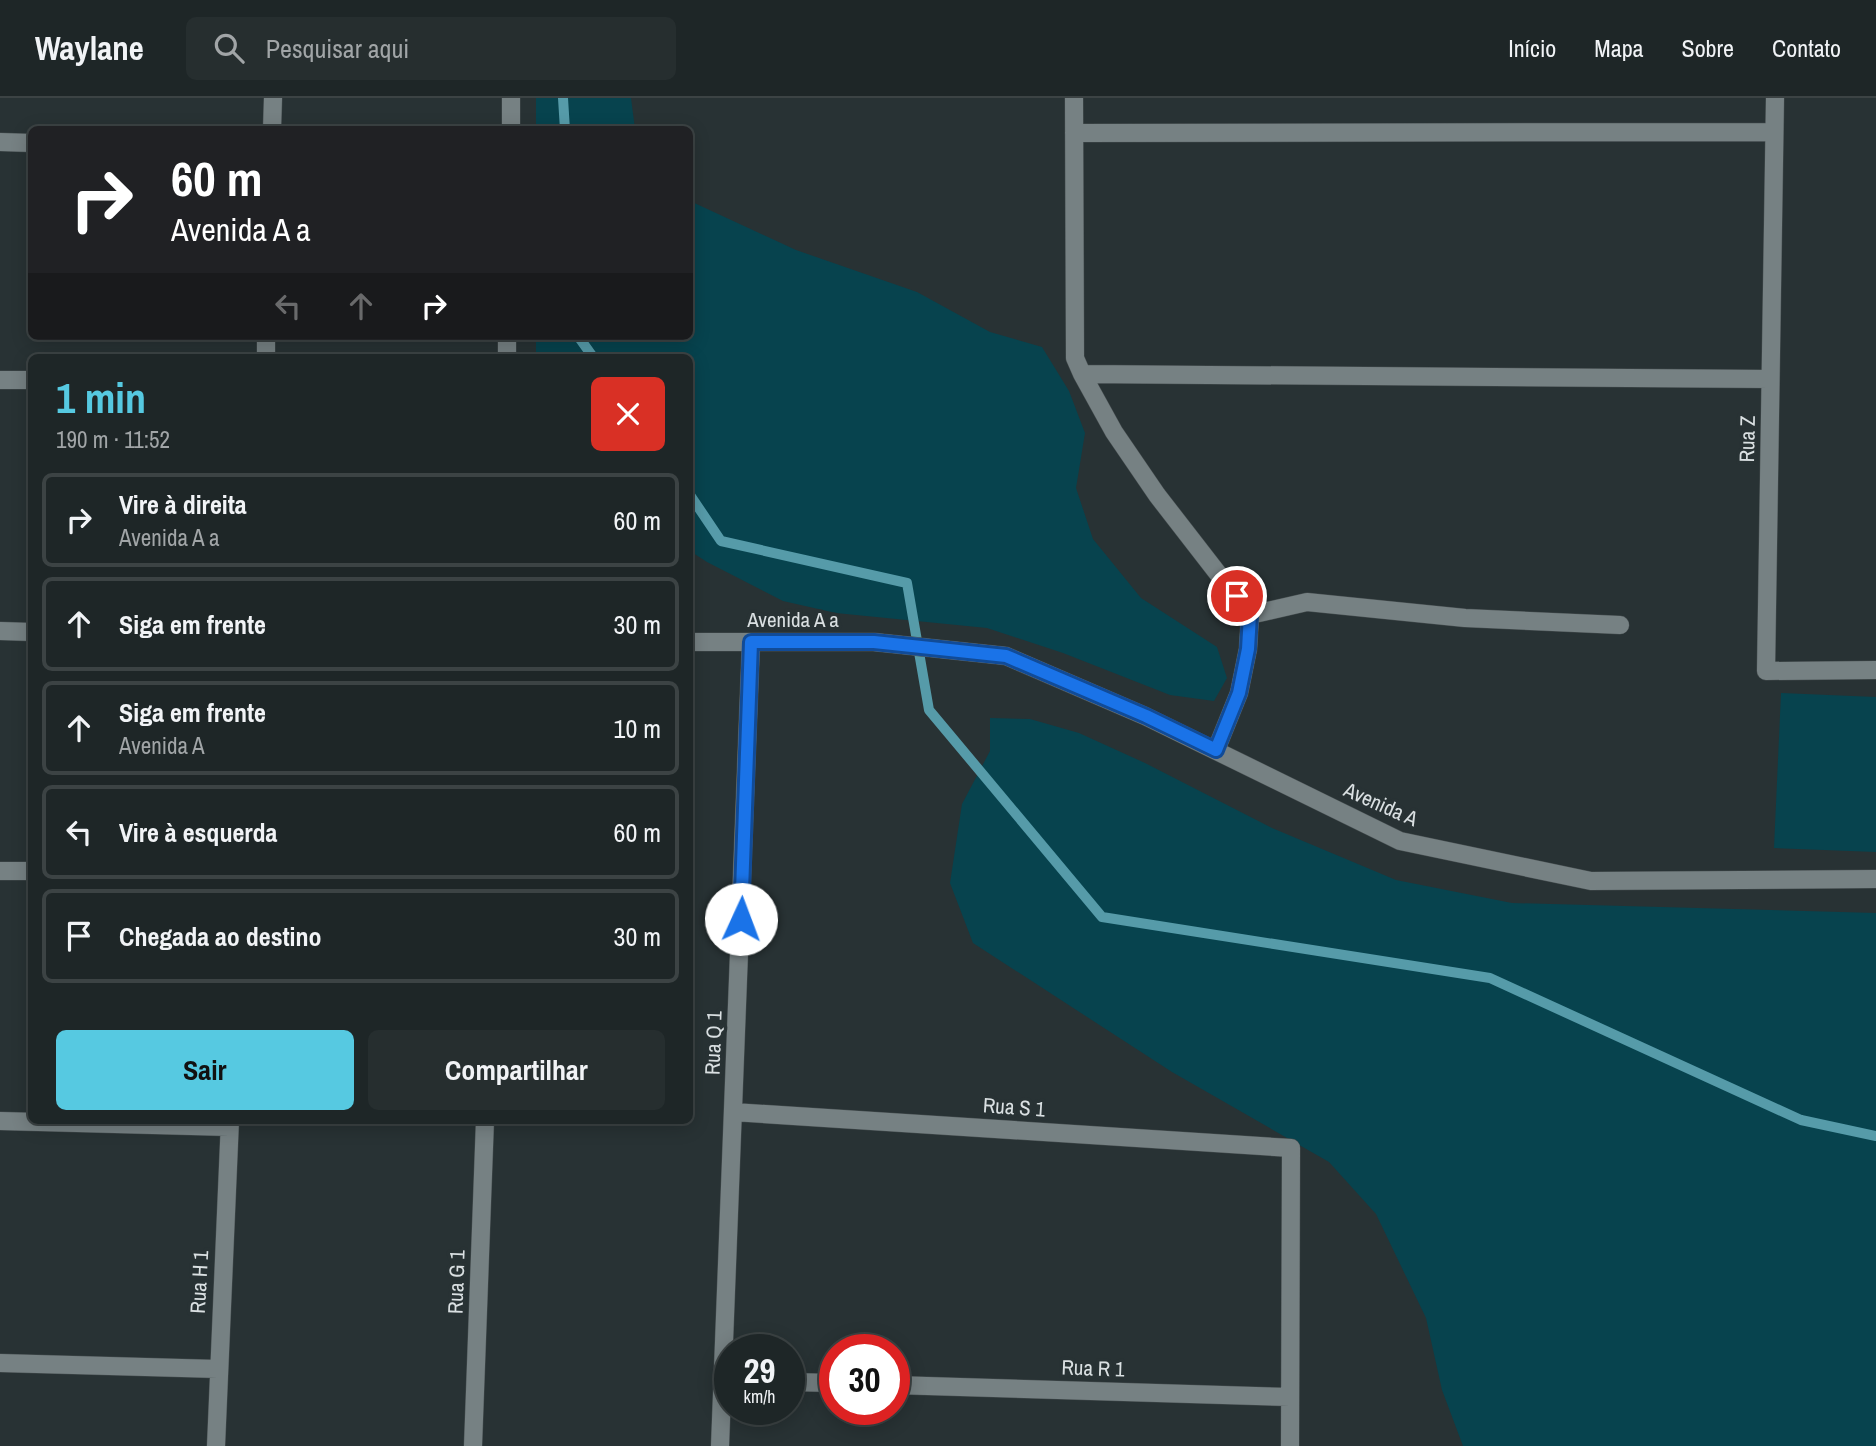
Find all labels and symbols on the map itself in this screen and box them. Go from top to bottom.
street label: Rua Z [1732,415,1762,463]
pin [1207,566,1267,626]
street label: Avenida A a [746,605,839,634]
street label: Avenida A [1338,774,1423,833]
position arrow [704,882,778,956]
street label: Rua Q 1 [697,1010,729,1076]
street label: Rua S 1 [982,1090,1046,1124]
street label: Rua H 1 [183,1249,215,1314]
street label: Rua G 1 [440,1249,472,1315]
speed limit sign: 30 [819,1334,910,1425]
street label: Rua R 1 [1061,1352,1125,1384]

